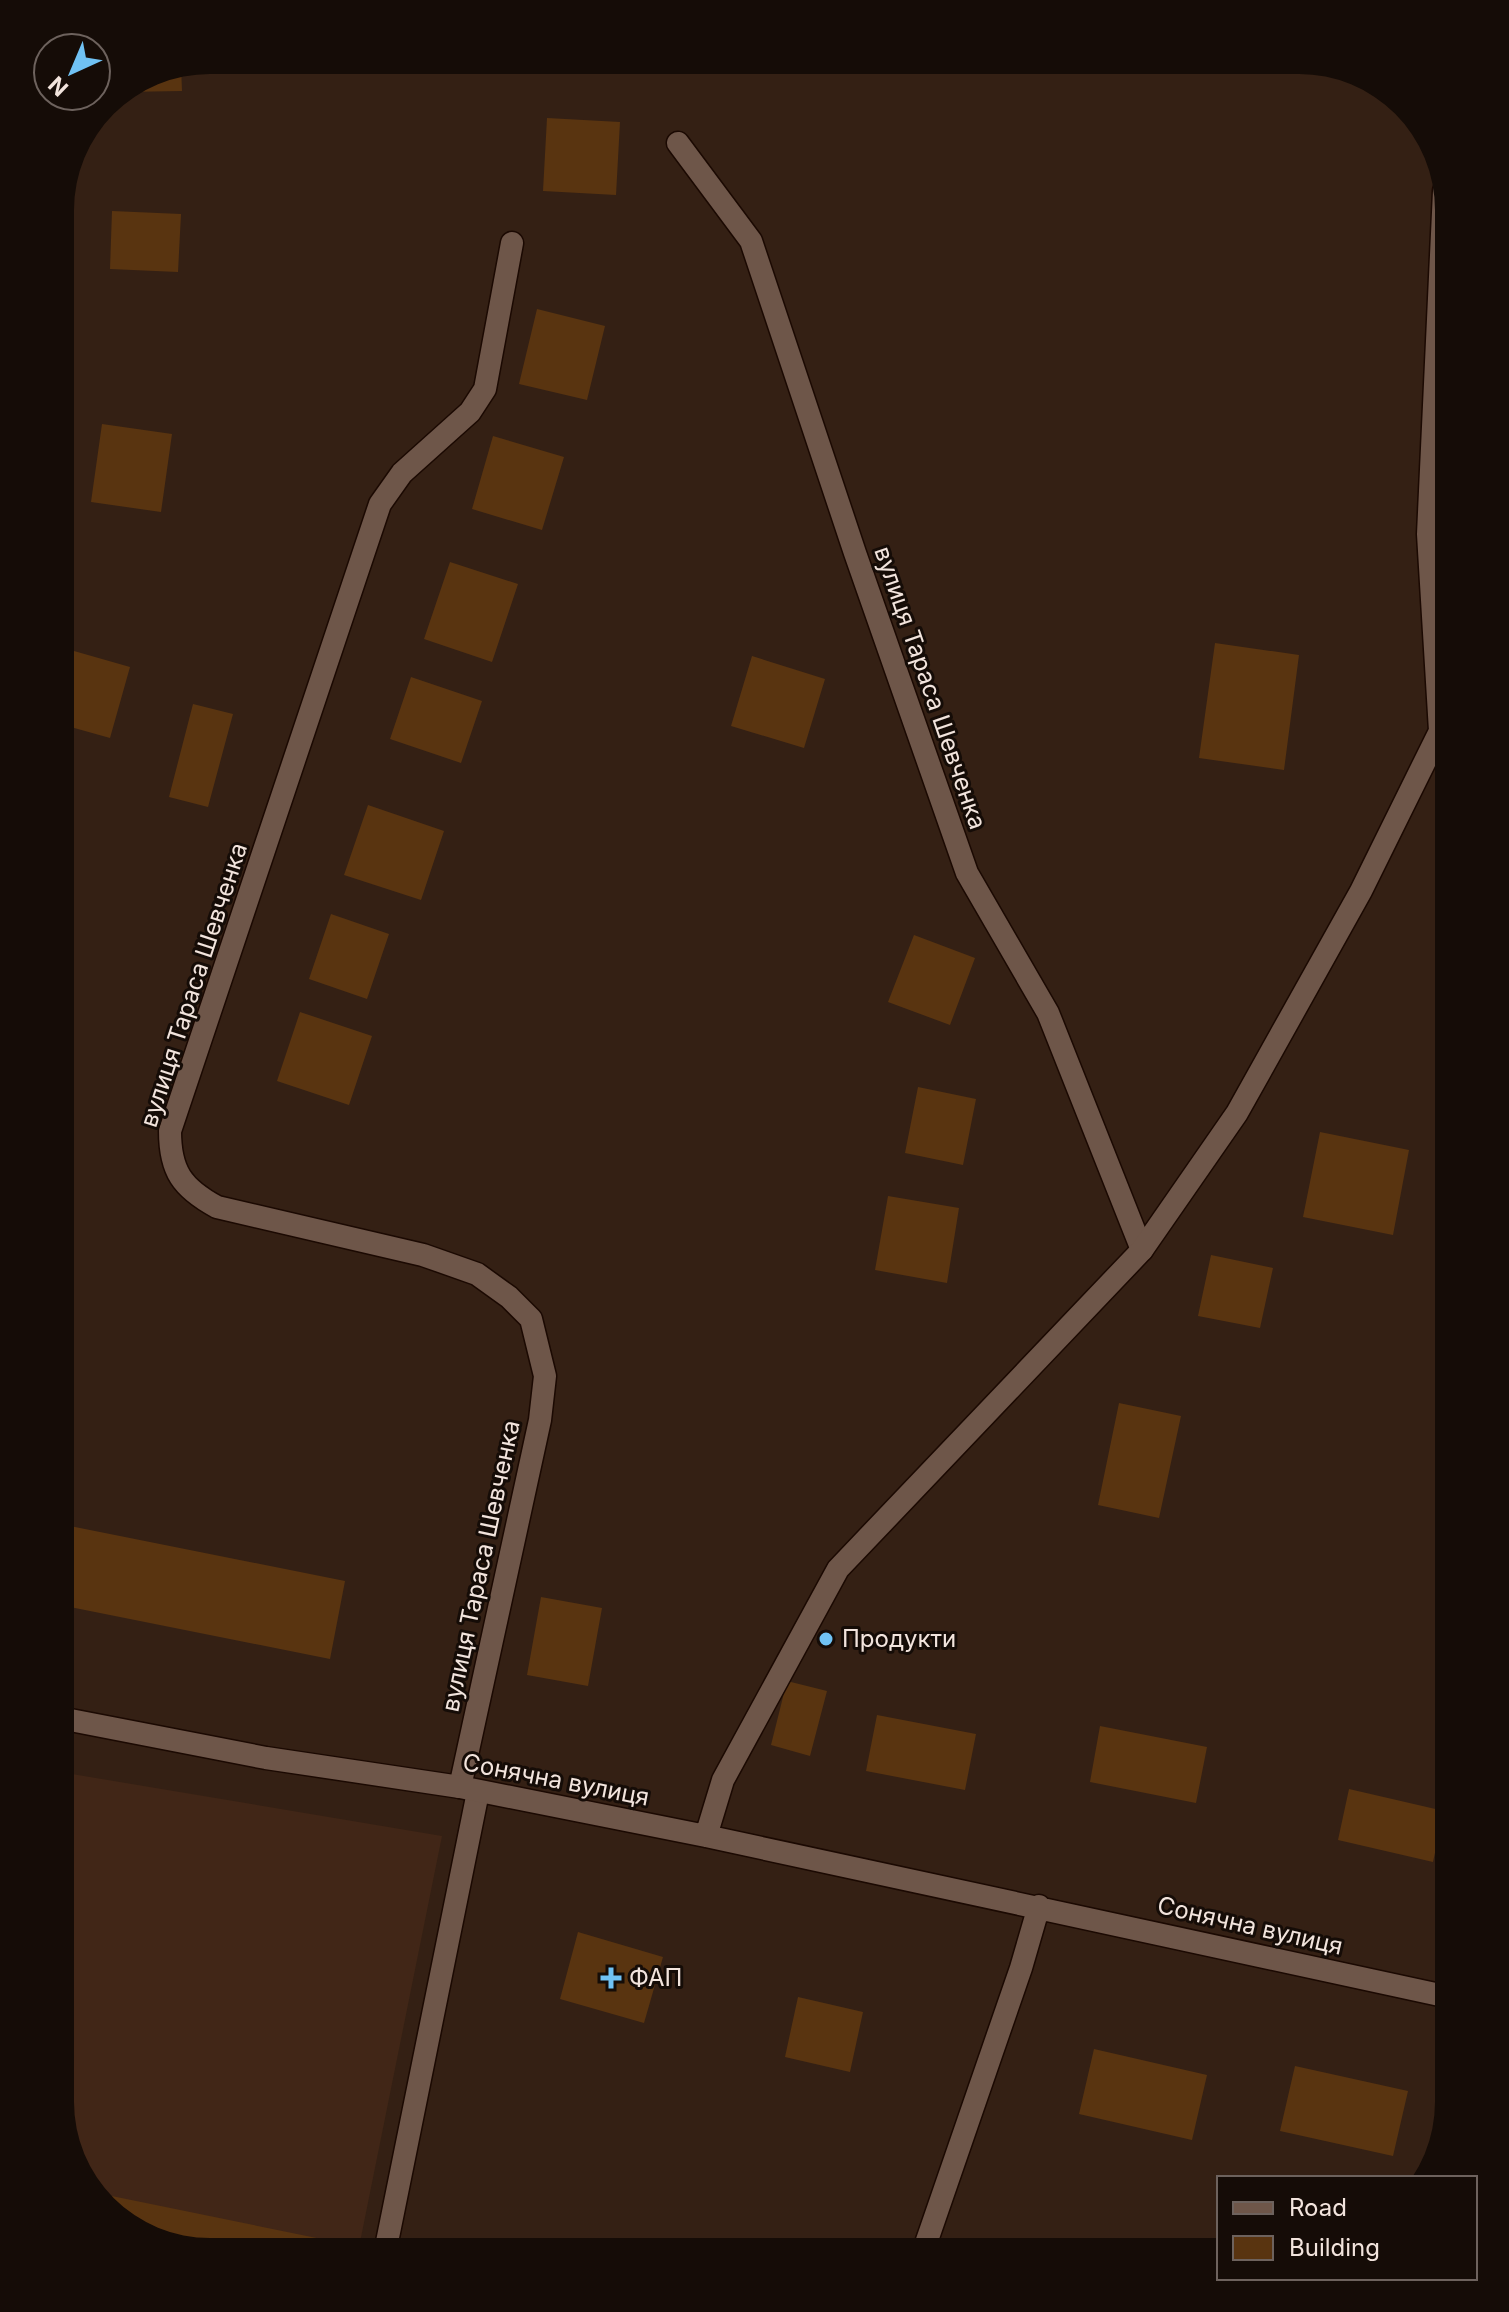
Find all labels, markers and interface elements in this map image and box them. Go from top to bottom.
north arrow [32,32,112,112]
text: N [43,71,73,102]
street label: вулиця Тараса Шевченка [868,543,993,833]
street label: вулиця Тараса Шевченка [134,839,253,1131]
street label: вулиця Тараса Шевченка [435,1418,526,1714]
place label: Продукти [842,1624,956,1653]
marker: Продукти [817,1630,835,1648]
street label: Сонячна вулиця [460,1747,652,1812]
street label: Сонячна вулиця [1155,1890,1346,1961]
place label: ФАП [629,1963,682,1992]
marker: ФАП [600,1967,622,1989]
legend [1217,2176,1477,2280]
text: Road [1289,2193,1347,2222]
text: Building [1289,2233,1380,2262]

